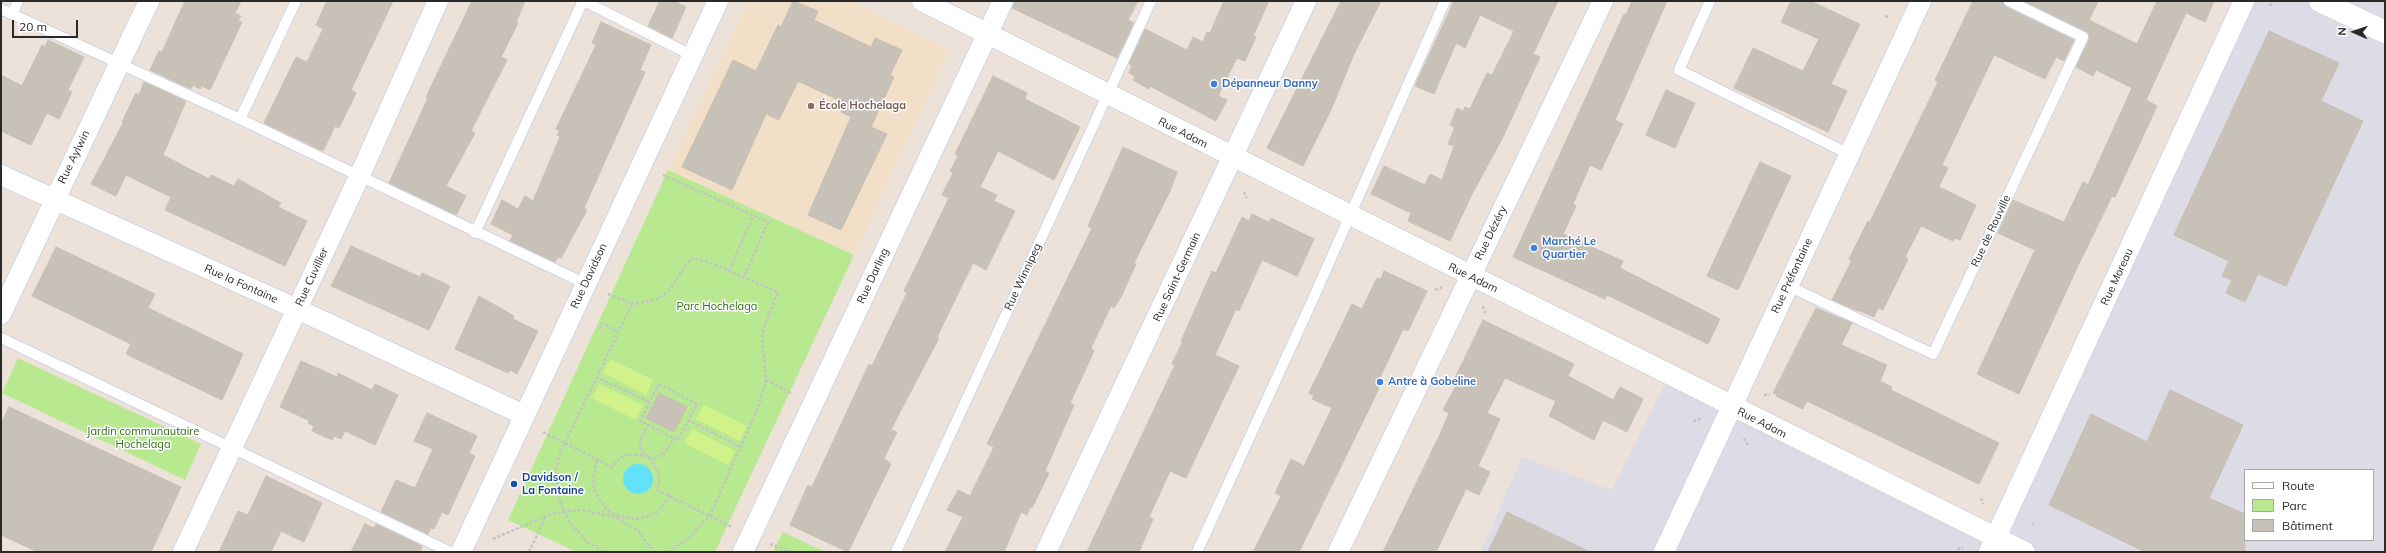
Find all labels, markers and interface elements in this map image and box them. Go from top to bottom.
scale bar [14,12,80,38]
north arrow [2334,12,2374,52]
text: 20 m [19,19,47,34]
text: N [2335,27,2349,36]
place label: Dépanneur Danny [1222,77,1318,91]
marker: Dépanneur Danny [1209,79,1219,89]
place label: École Hochelaga [819,99,906,113]
marker: École Hochelaga [806,101,816,111]
street label: Rue Adam [1156,115,1210,151]
street label: Rue Aylwin [55,128,93,186]
street label: Rue de Rouville [1969,193,2013,269]
street label: Rue Dézéry [1472,204,1510,262]
street label: Rue Saint-Germain [1150,230,1204,324]
place label: Marché Le Quartier [1542,235,1596,261]
street label: Rue Préfontaine [1769,236,1815,316]
street label: Rue Davidson [568,241,610,311]
street label: Rue Winnipeg [1002,241,1044,313]
marker: Marché Le Quartier [1529,243,1539,253]
street label: Rue Cuvillier [293,246,331,308]
street label: Rue Darling [854,246,892,306]
street label: Rue Moreau [2098,246,2136,308]
street label: Rue Adam [1446,260,1500,296]
street label: Rue la Fontaine [202,262,280,306]
park label: Parc Hochelaga [677,300,757,314]
place label: Antre à Gobeline [1388,375,1476,389]
marker: Antre à Gobeline [1375,377,1385,387]
street label: Rue Adam [1735,405,1789,441]
park label: Jardin communautaire Hochelaga [87,425,199,451]
legend [2244,469,2374,541]
place label: Davidson / La Fontaine [522,471,584,497]
text: Route [2282,478,2315,493]
marker: Davidson / La Fontaine [509,479,519,489]
text: Parc [2282,498,2307,513]
text: Bâtiment [2282,518,2333,533]

